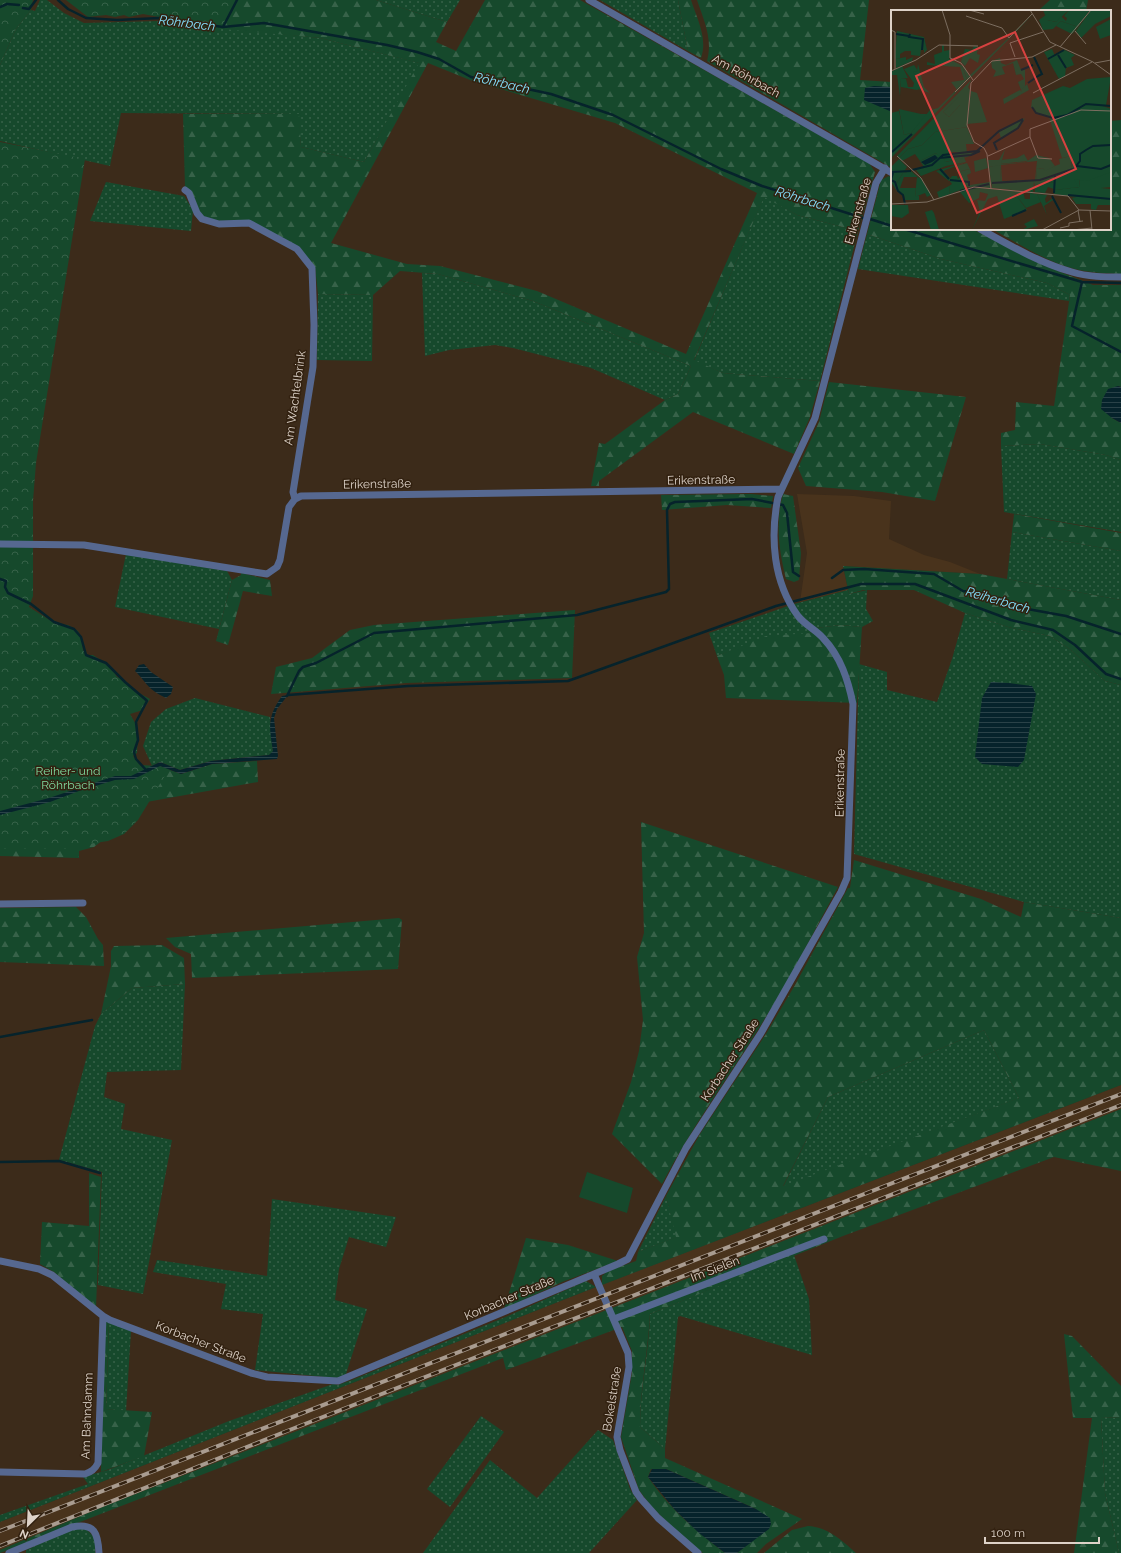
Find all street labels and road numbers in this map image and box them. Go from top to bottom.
street label: Am Röhrbach [709,52,783,100]
street label: Erikenstraße [842,176,874,246]
street label: Am Wachtelbrink [281,349,309,446]
street label: Erikenstraße [667,472,735,488]
street label: Erikenstraße [343,476,411,492]
street label: Erikenstraße [832,749,848,817]
street label: Korbacher Straße [698,1016,762,1104]
street label: Im Sielen [689,1253,741,1285]
street label: Korbacher Straße [462,1273,556,1323]
street label: Korbacher Straße [154,1318,248,1366]
street label: Bokelstraße [600,1365,624,1433]
street label: Am Bahndamm [78,1372,96,1460]

